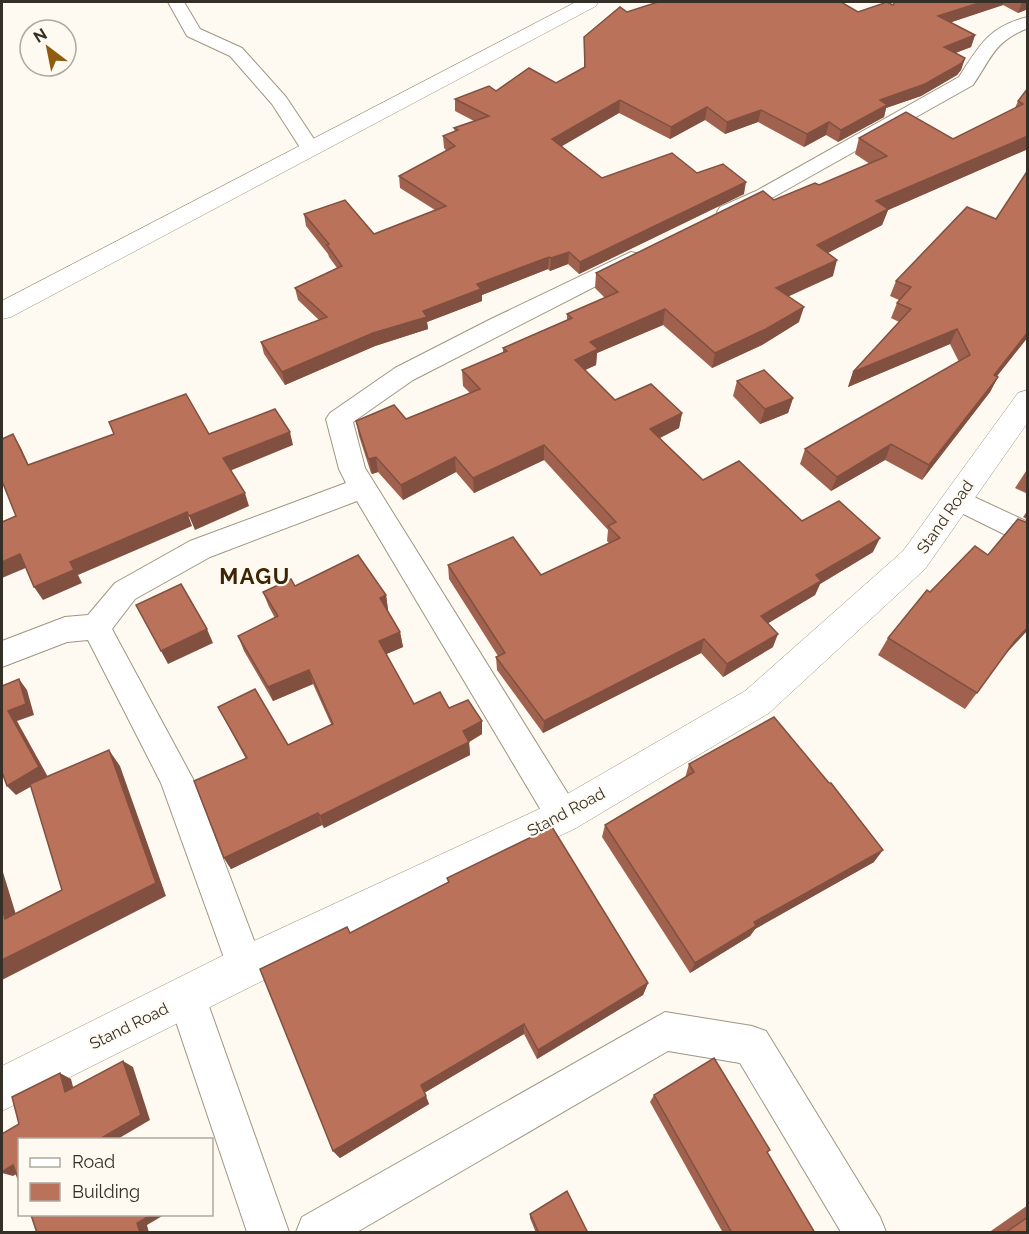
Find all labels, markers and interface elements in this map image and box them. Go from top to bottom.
north arrow [18,18,78,78]
text: N [30,24,51,47]
street label: Stand Road [913,477,977,557]
district label: MAGU [219,563,291,589]
street label: Stand Road [524,784,608,840]
street label: Stand Road [86,999,172,1053]
legend [18,1138,213,1216]
text: Road [72,1151,115,1172]
text: Building [72,1181,140,1202]

